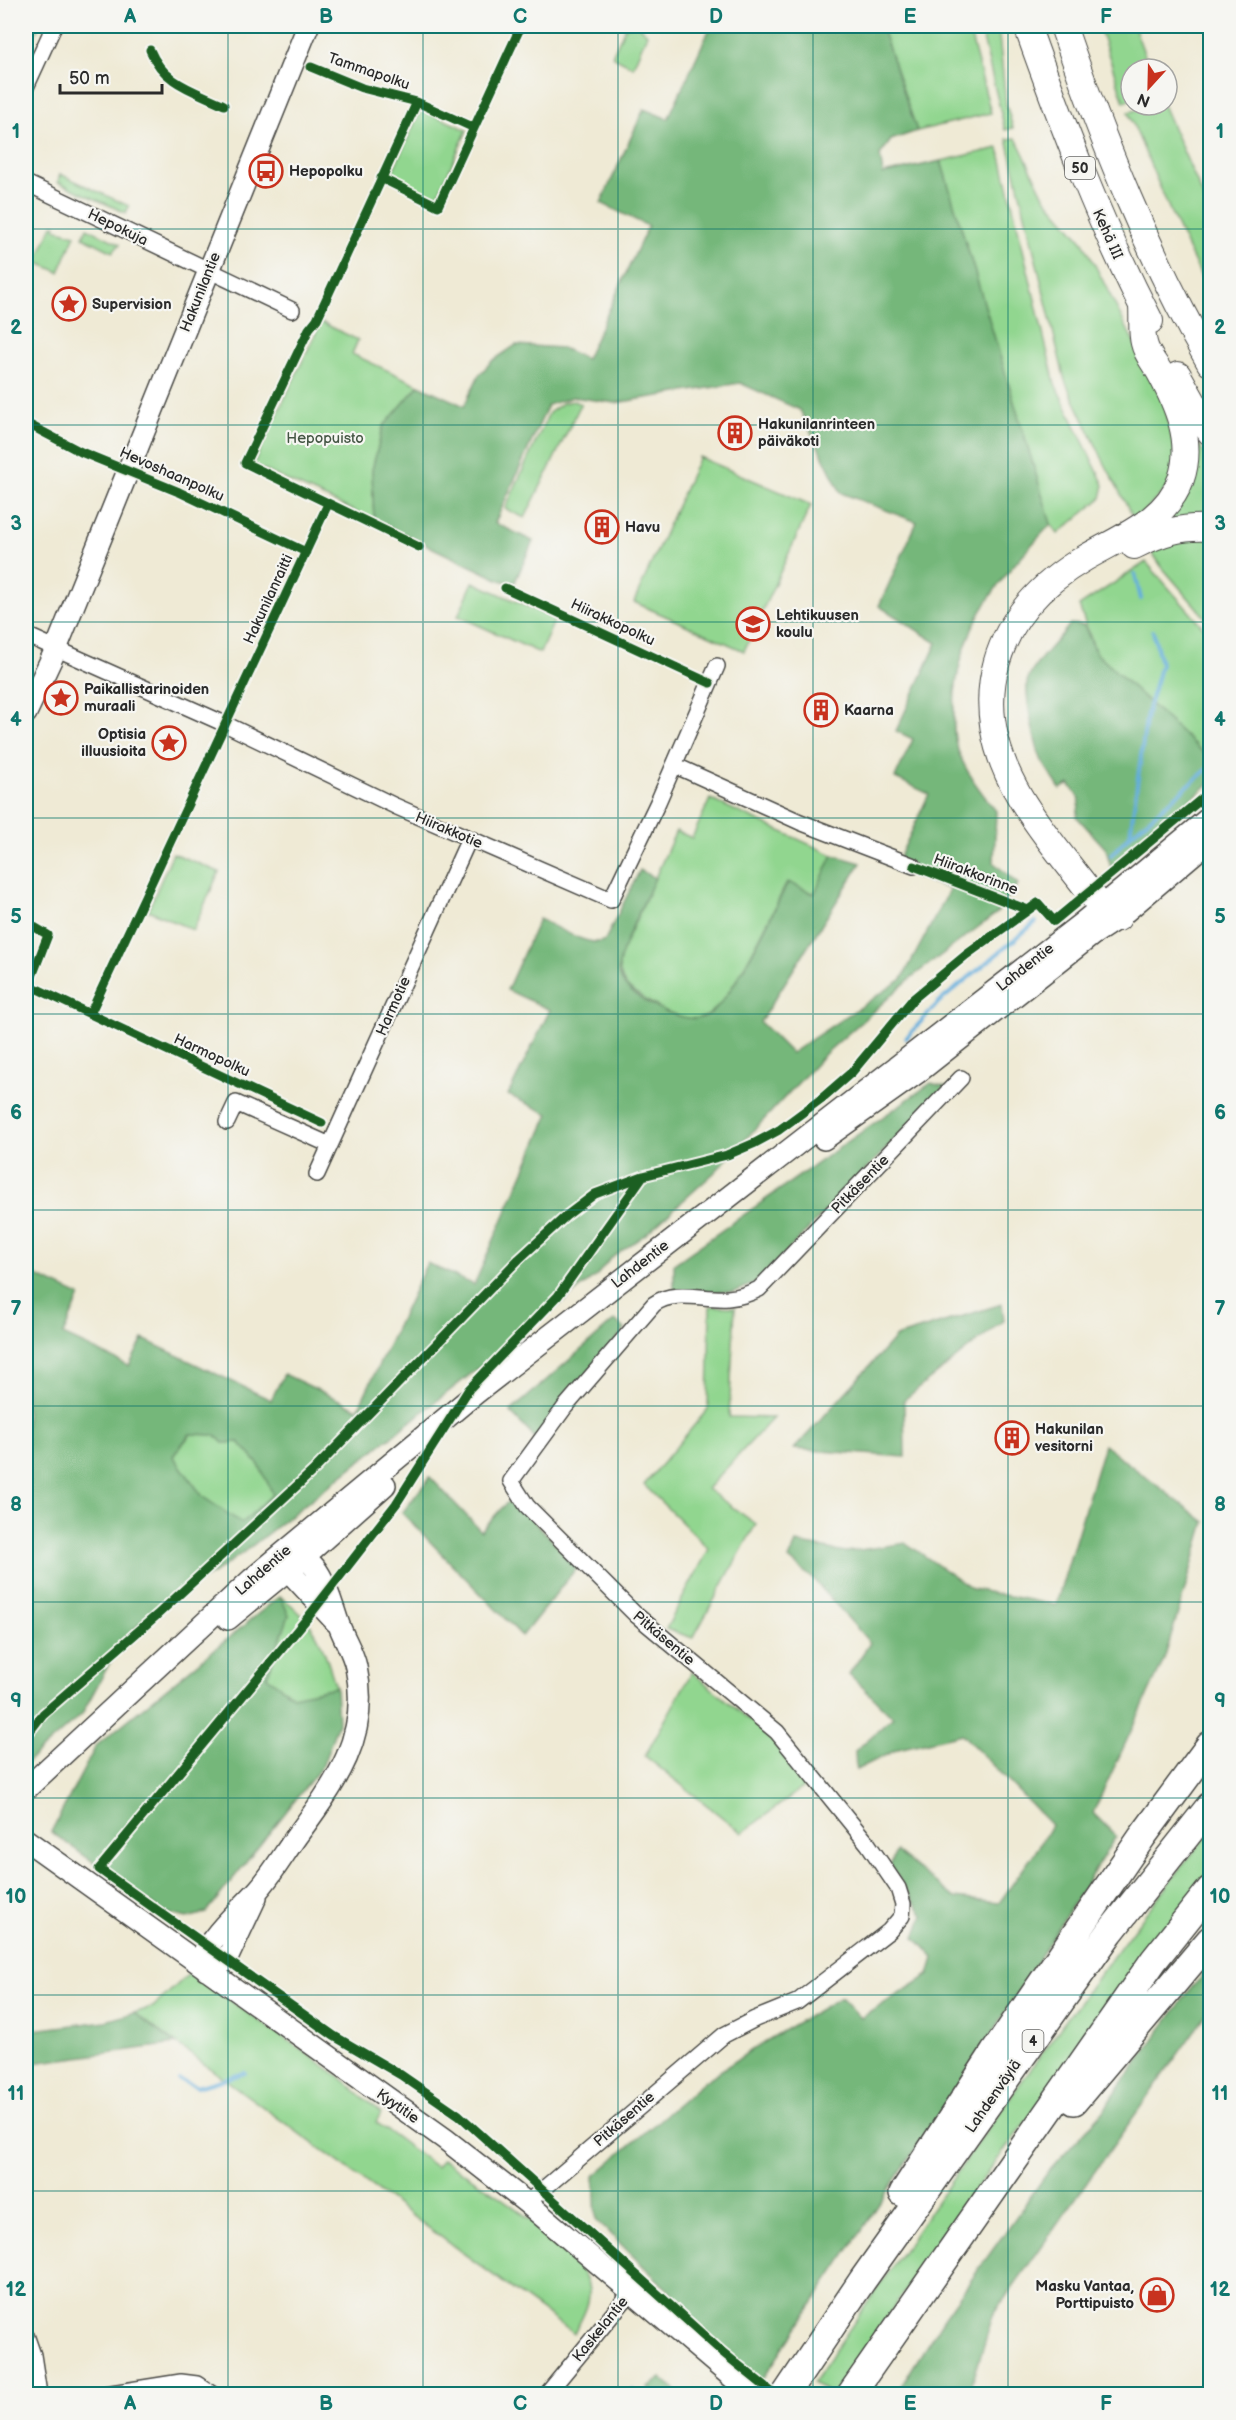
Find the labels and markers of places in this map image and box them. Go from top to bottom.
bus stop icon: Hepopolku [248,153,284,189]
place label: Hepopolku [289,162,363,181]
place icon: Supervision [51,286,87,322]
place label: Supervision [92,295,172,314]
building icon: Hakunilanrinteen päiväkoti [717,415,753,451]
place label: Hakunilanrinteen päiväkoti [758,415,875,451]
building icon: Havu [584,509,620,545]
place label: Havu [625,518,660,537]
school or university icon: Lehtikuusen koulu [735,606,771,642]
place label: Lehtikuusen koulu [776,606,859,642]
place icon: Paikallistarinoiden muraali [43,680,79,716]
place label: Paikallistarinoiden muraali [84,680,209,716]
building icon: Kaarna [803,692,839,728]
place label: Kaarna [844,701,894,720]
place label: Optisia illuusioita [81,725,146,761]
place icon: Optisia illuusioita [151,725,187,761]
building icon: Hakunilan vesitorni [994,1420,1030,1456]
place label: Hakunilan vesitorni [1034,1420,1104,1456]
place label: Masku Vantaa, Porttipuisto [1035,2277,1134,2313]
shop icon: Masku Vantaa, Porttipuisto [1139,2277,1175,2313]

